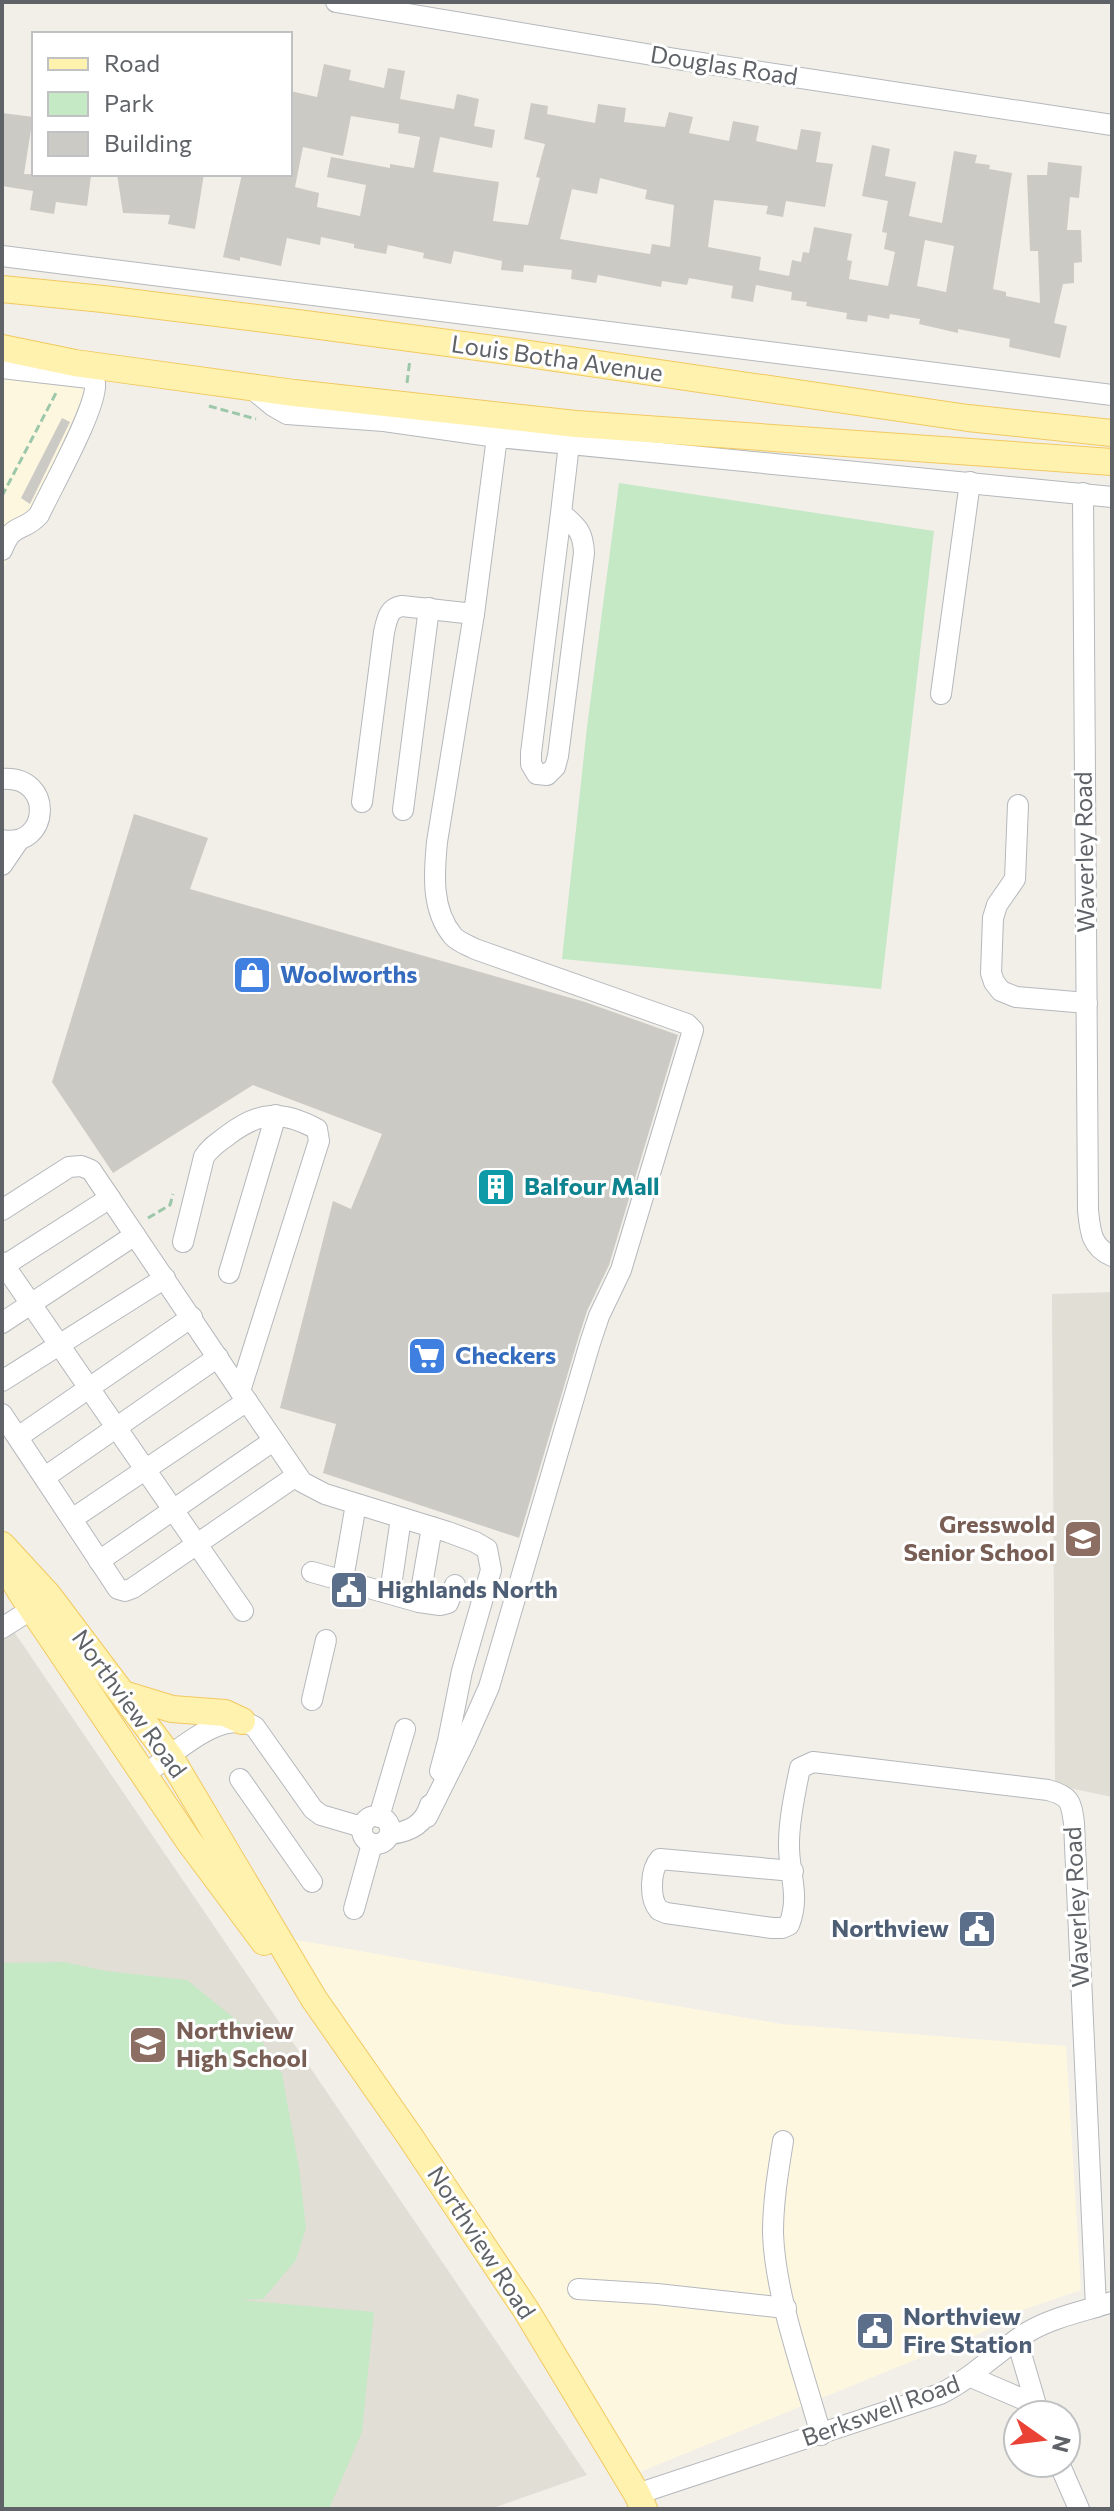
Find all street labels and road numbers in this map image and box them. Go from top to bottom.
street label: Douglas Road [649,39,800,90]
street label: Louis Botha Avenue [449,328,665,387]
street label: Waverley Road [1068,771,1099,933]
street label: Northview Road [67,1623,194,1783]
street label: Waverley Road [1057,1826,1094,1988]
street label: Northview Road [422,2160,542,2324]
street label: Berkswell Road [798,2368,963,2452]

